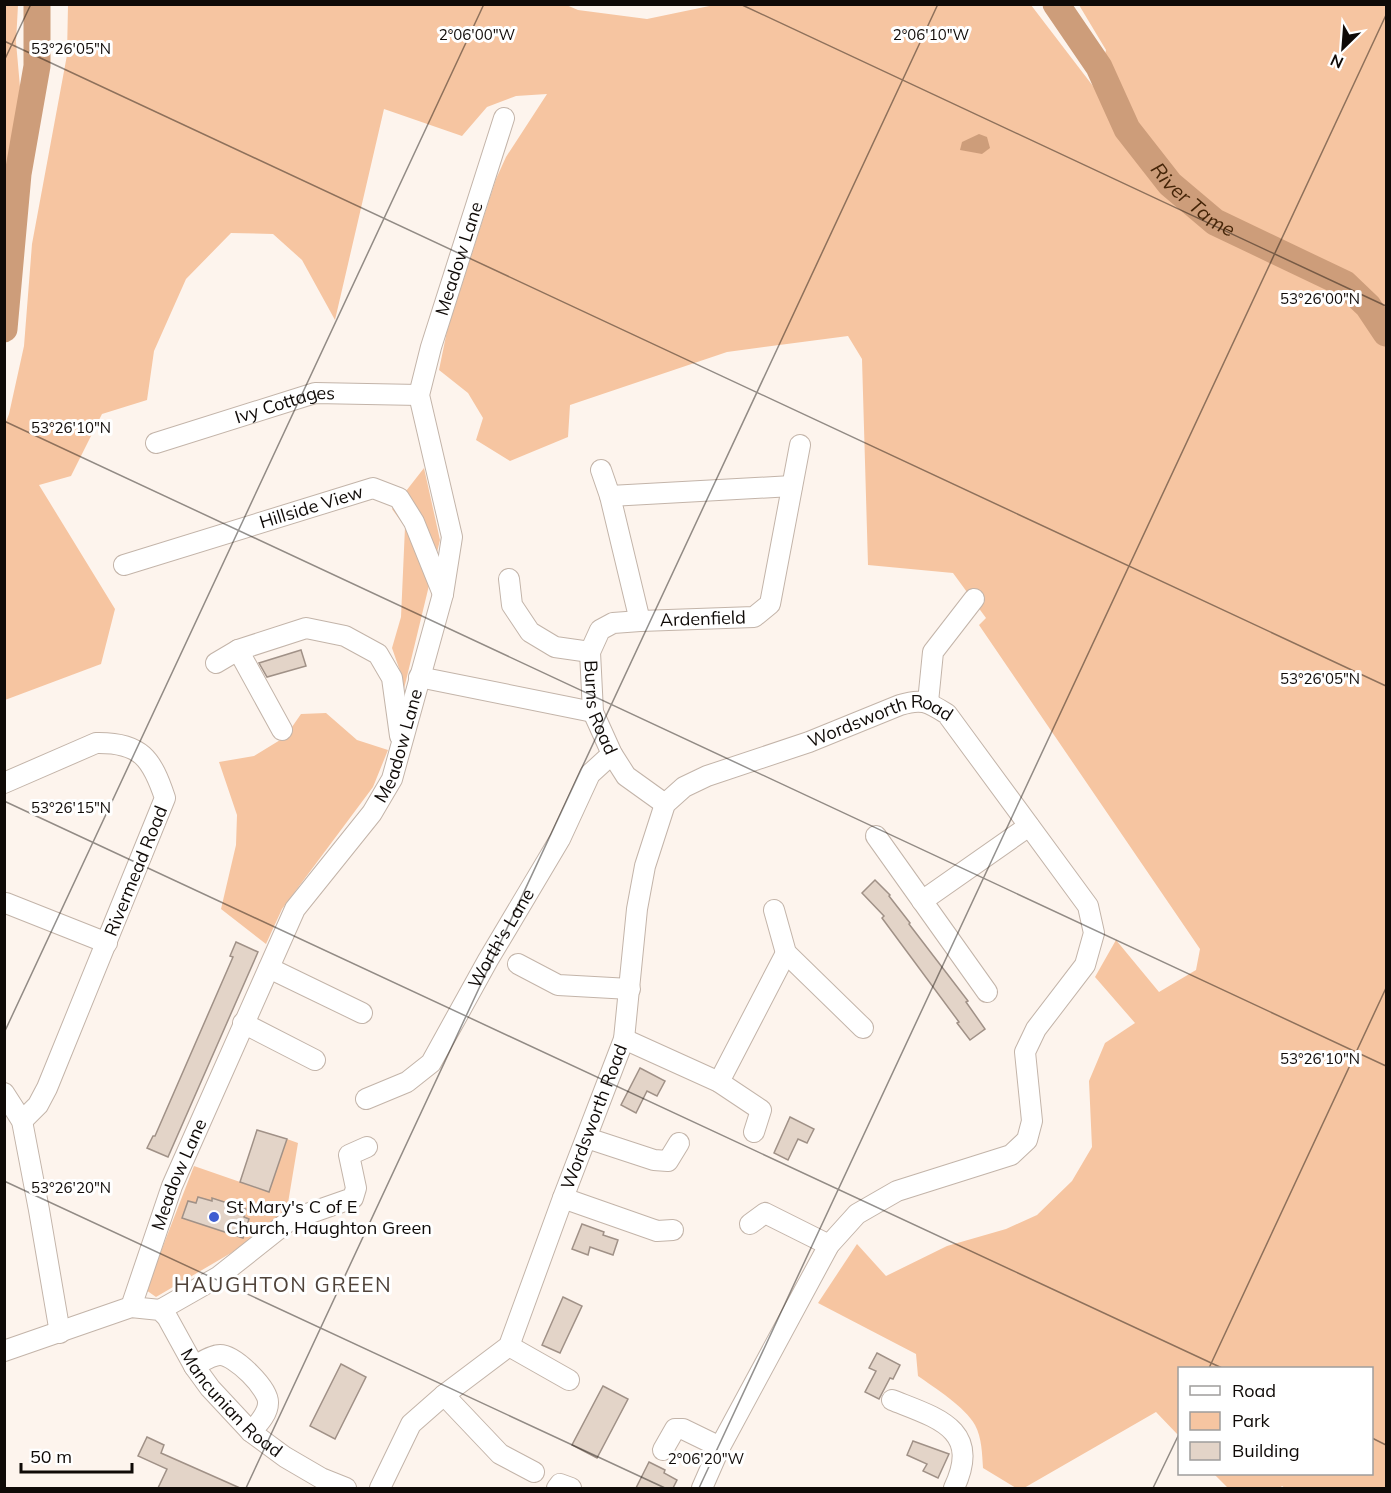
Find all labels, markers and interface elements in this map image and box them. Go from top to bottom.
north arrow [1313,18,1373,78]
text: 2°06'00"W [439,25,516,44]
text: 2°06'10"W [893,25,970,44]
text: 53°26'05"N [31,39,111,58]
text: N [1327,50,1346,73]
water label: River Tame [1146,157,1239,242]
street label: Meadow Lane [430,199,488,318]
text: 53°26'00"N [1280,289,1360,308]
street label: Ivy Cottages [232,381,335,429]
text: 53°26'10"N [31,418,111,437]
street label: Hillside View [256,480,366,533]
street label: Ardenfield [659,605,746,631]
street label: Burns Road [579,660,623,758]
text: 53°26'05"N [1280,669,1360,688]
street label: Meadow Lane [369,686,427,807]
street label: Wordsworth Road [804,689,958,752]
text: 53°26'15"N [31,798,111,817]
street label: Rivermead Road [99,802,172,939]
street label: Worth's Lane [463,884,539,992]
street label: Wordsworth Road [555,1041,632,1192]
text: 53°26'10"N [1280,1049,1360,1068]
street label: Meadow Lane [146,1115,211,1233]
text: 53°26'20"N [31,1178,111,1197]
place label: St Mary's C of E Church, Haughton Green [226,1195,432,1239]
marker: St Mary's C of E Church, Haughton Green [207,1210,221,1224]
district label: HAUGHTON GREEN [174,1271,392,1297]
street label: Mancunian Road [176,1344,287,1462]
legend [1178,1367,1373,1475]
text: Road [1232,1379,1276,1402]
text: Park [1232,1409,1271,1432]
scale bar [21,1436,132,1474]
text: Building [1232,1439,1300,1462]
text: 50 m [30,1445,72,1468]
text: 2°06'20"W [668,1449,745,1468]

